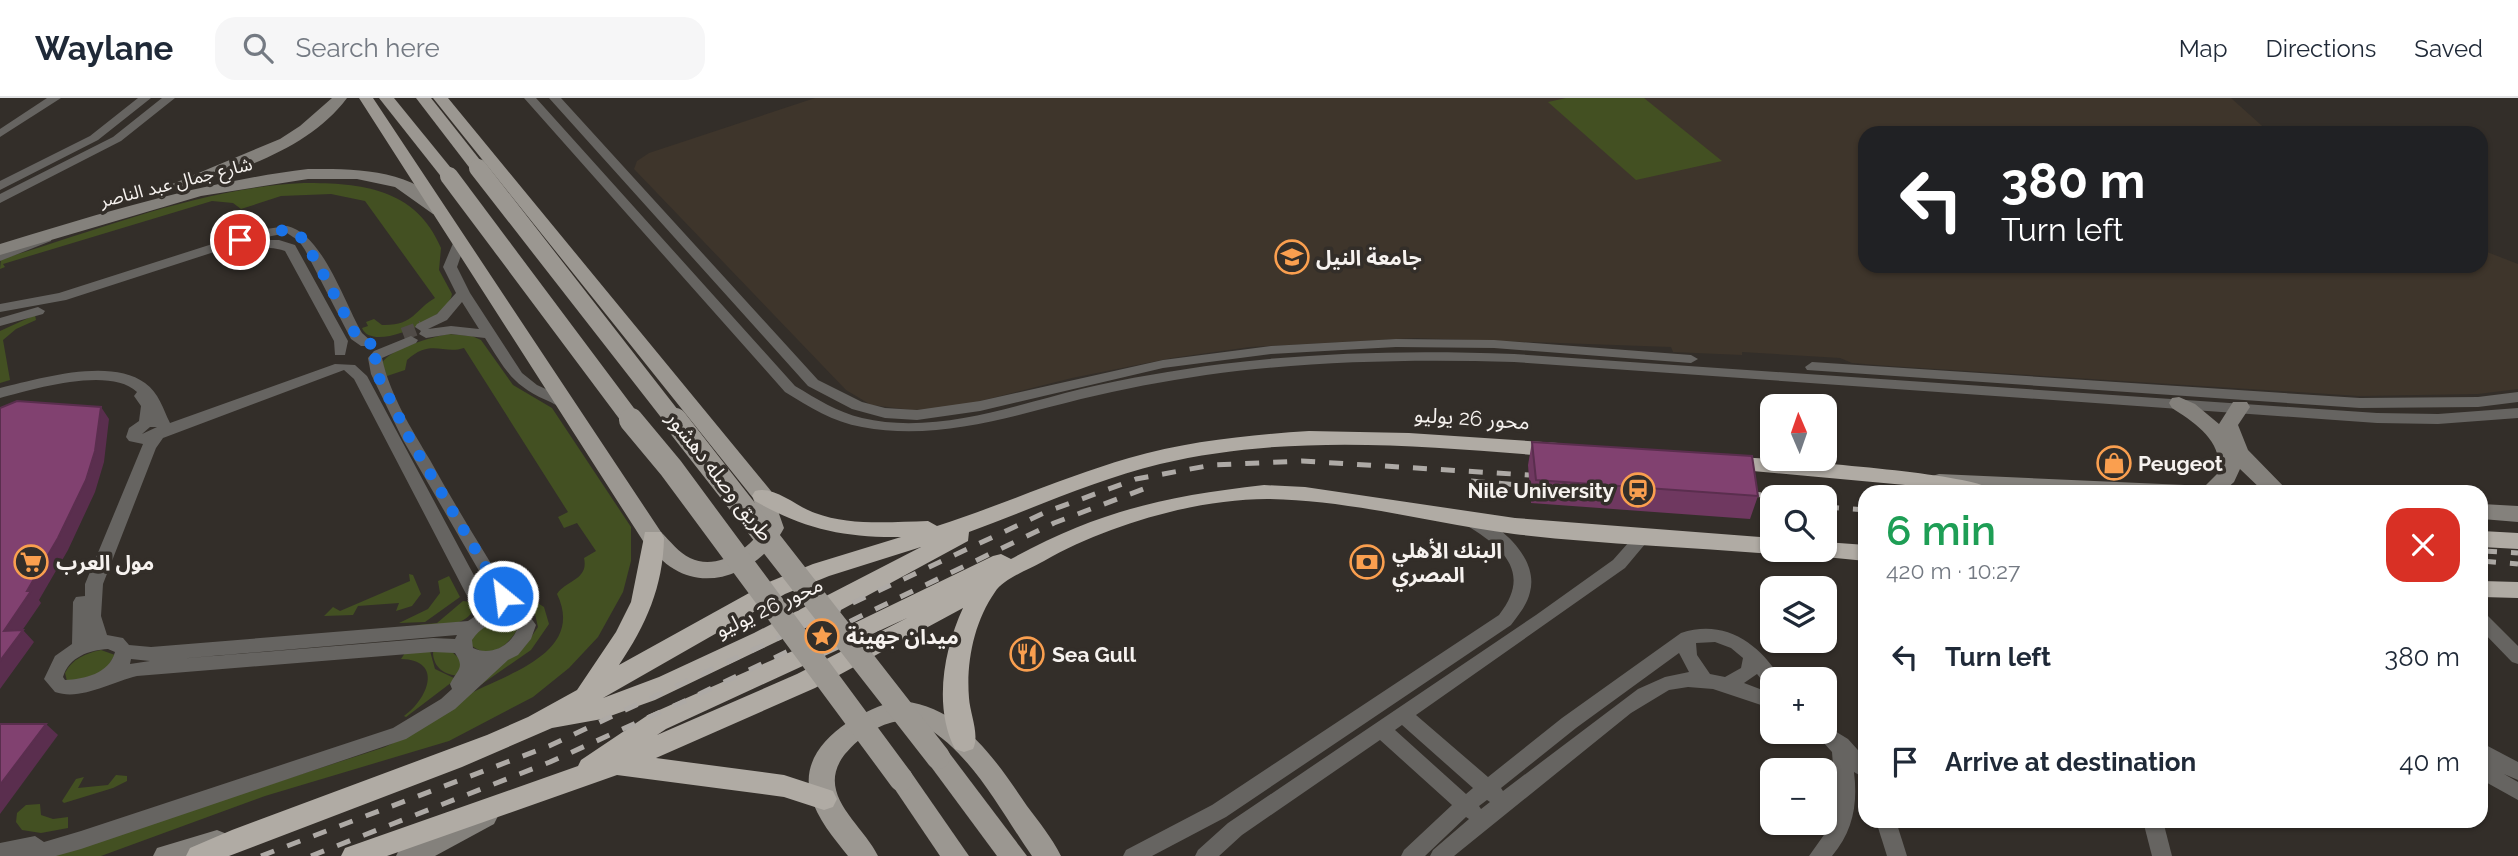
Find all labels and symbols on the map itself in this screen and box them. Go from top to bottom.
street label: شارع جمال عبد الناصر [97,153,255,215]
pin [210,210,270,270]
school or university icon: جامعة النيل [1273,238,1311,276]
place label: جامعة النيل [1316,245,1422,270]
north arrow [1760,394,1838,471]
street label: محور 26 يوليو [1413,401,1531,435]
street label: طريق وصله دهشور [660,405,779,547]
shop icon: Peugeot [2095,444,2133,482]
place label: Peugeot [2138,451,2223,476]
station icon: Nile University [1619,471,1657,509]
place label: Nile University [1468,478,1614,503]
place label: البنك الأهلي المصري [1392,538,1502,591]
supermarket icon: مول العرب [12,543,50,581]
bank icon: البنك الأهلي المصري [1348,543,1386,581]
place label: مول العرب [56,550,154,575]
position arrow [466,559,540,633]
street label: محور 26 يوليو [711,571,827,643]
place icon: ميدان جهينة [803,617,841,655]
place label: ميدان جهينة [846,624,959,649]
restaurant icon: Sea Gull [1008,635,1046,673]
place label: Sea Gull [1052,642,1136,667]

